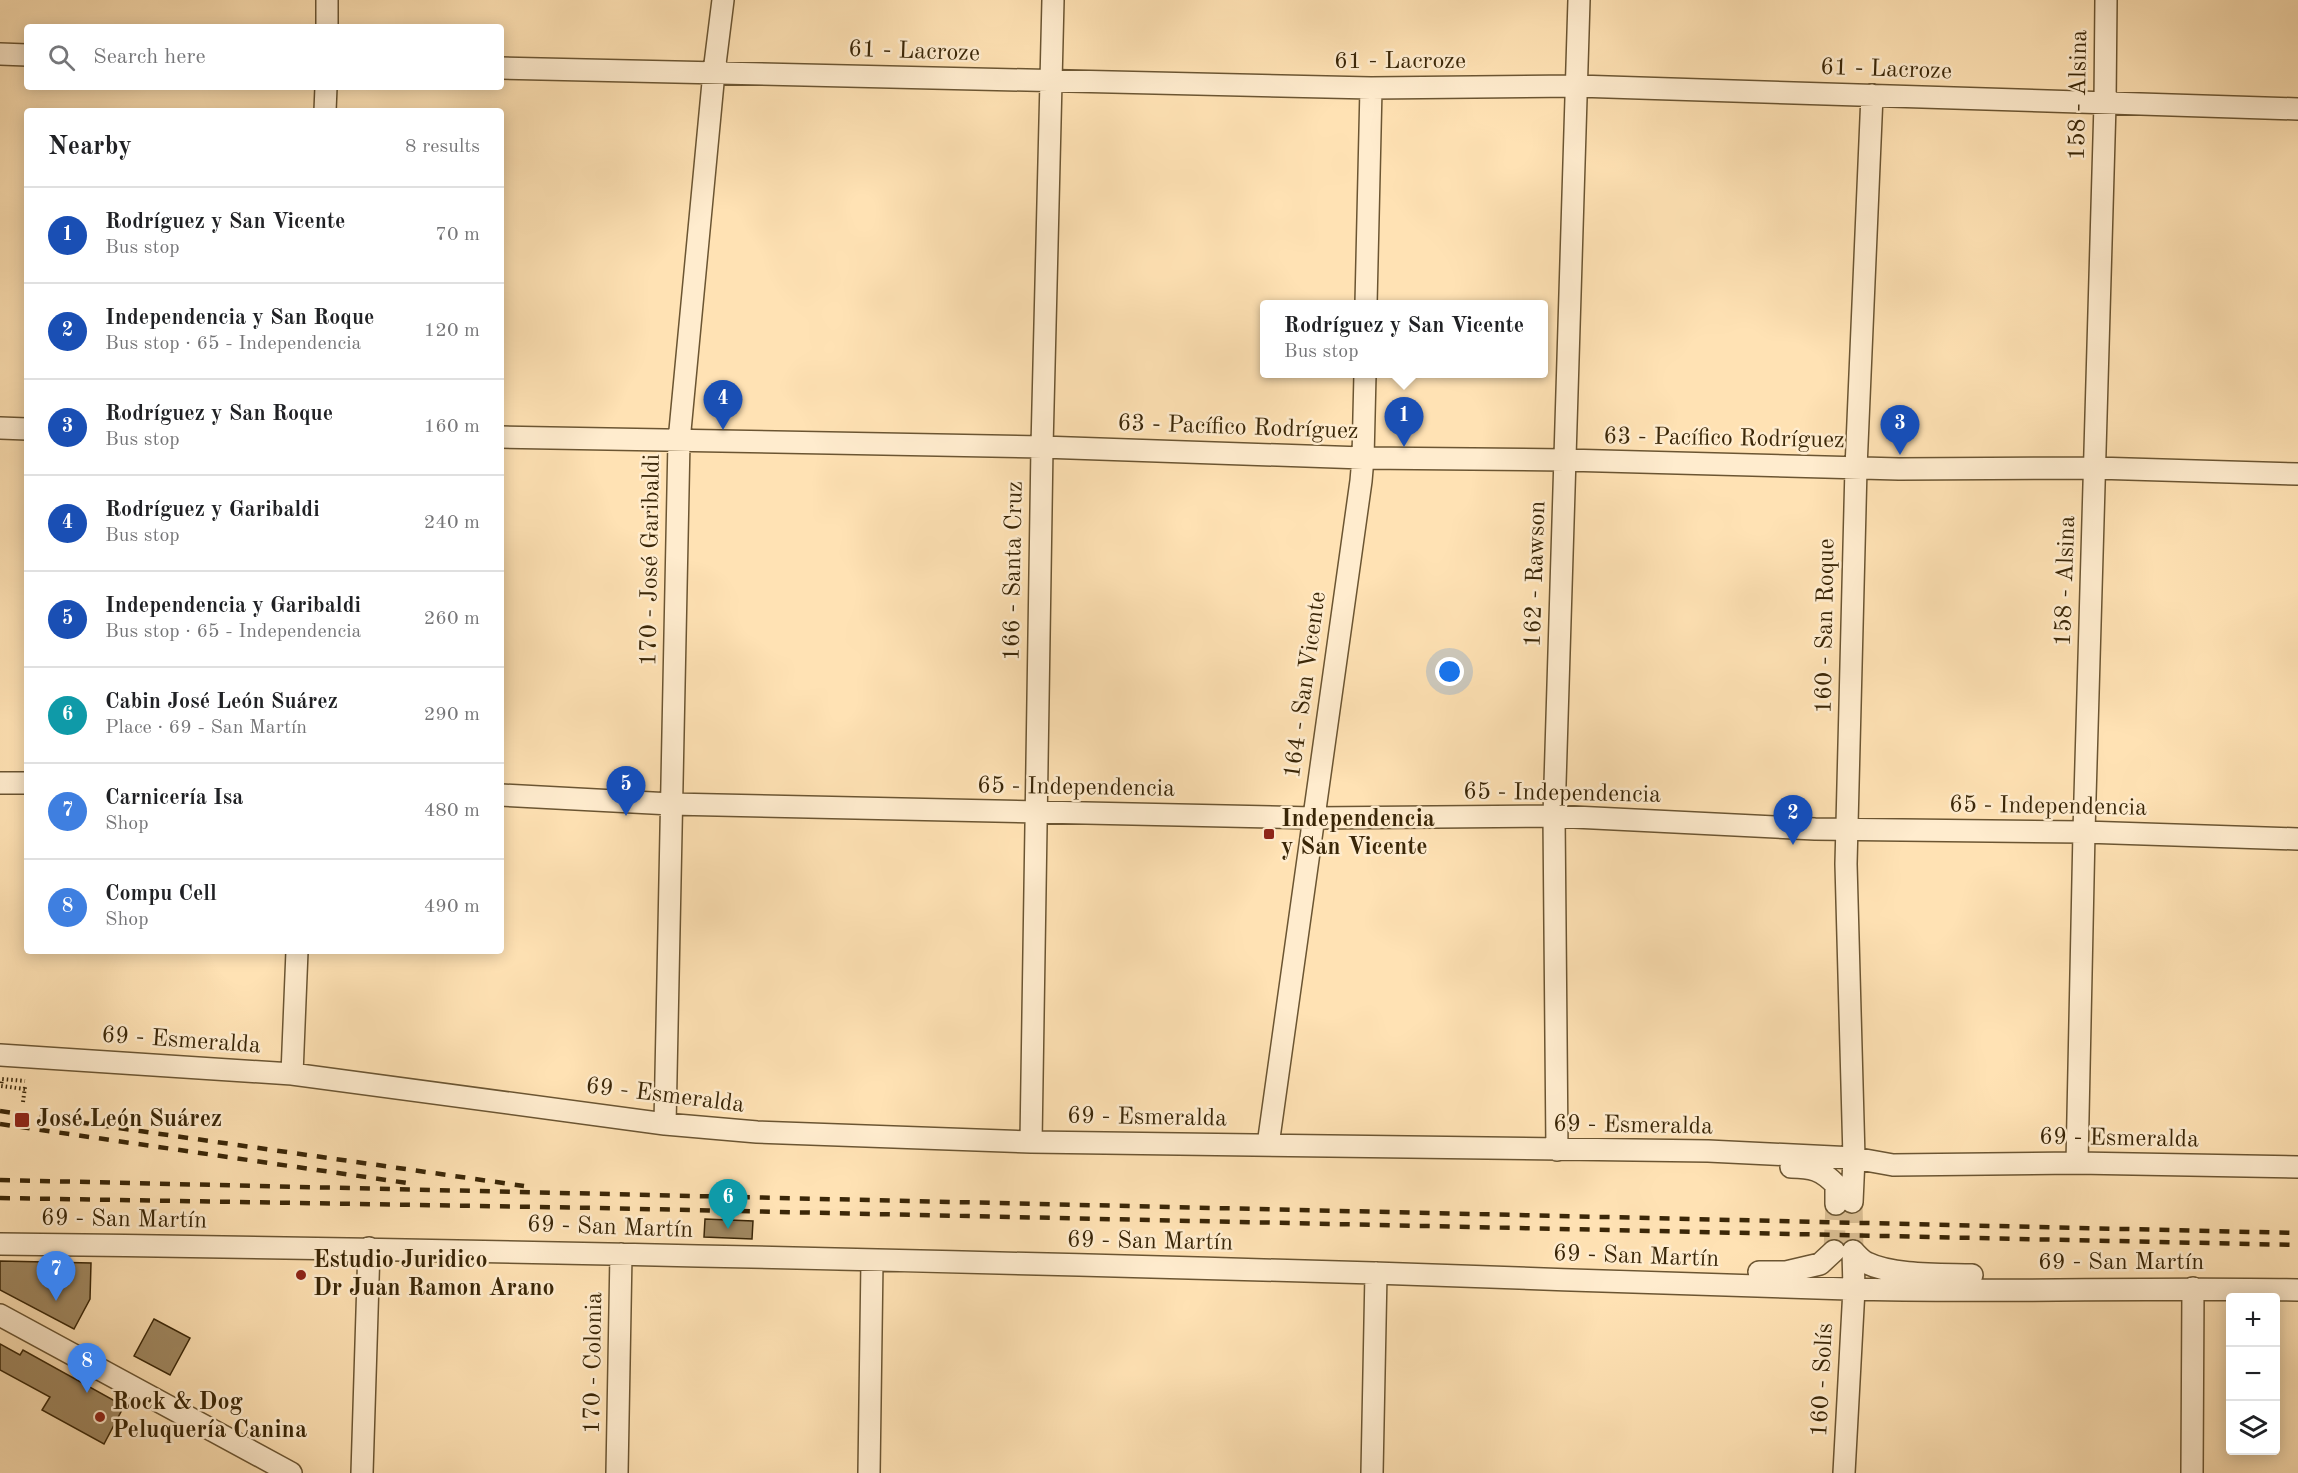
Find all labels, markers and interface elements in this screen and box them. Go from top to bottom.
search box [24,24,504,90]
street label: 158 - Alsina [2066,29,2092,161]
street label: 61 - Lacroze [848,38,980,66]
icon: search [45,41,78,74]
text: Search here [93,46,206,68]
street label: 61 - Lacroze [1334,50,1466,74]
street label: 61 - Lacroze [1820,56,1952,84]
text: Nearby [48,134,132,160]
text: 8 results [405,137,480,157]
text: Rodríguez y San Vicente [105,211,345,233]
text: 1 [62,225,73,245]
text: 70 m [435,225,480,245]
text: Bus stop [105,238,180,258]
popup [1260,300,1548,378]
text: Independencia y San Roque [105,307,374,329]
text: Rodríguez y San Vicente [1284,315,1524,337]
text: 2 [62,321,73,341]
text: 120 m [424,321,480,341]
text: Bus stop · 65 - Independencia [105,334,361,354]
text: Bus stop [1284,342,1359,362]
pin: 4 [704,380,742,430]
pin: 1 [1384,398,1424,447]
text: Rodríguez y San Roque [105,403,333,425]
pin: 3 [1880,406,1920,455]
street label: 63 - Pacífico Rodríguez [1117,412,1359,444]
text: 3 [62,417,73,437]
text: 160 m [424,417,480,437]
street label: 63 - Pacífico Rodríguez [1603,425,1845,453]
text: Bus stop [105,430,180,450]
street label: 170 - José Garibaldi [637,454,665,666]
street label: 166 - Santa Cruz [1000,481,1028,661]
text: Rodríguez y Garibaldi [105,499,320,521]
street label: 162 - Rawson [1521,500,1551,648]
text: 4 [62,513,73,533]
text: 240 m [424,513,480,533]
street label: 158 - Alsina [2052,515,2080,647]
text: Bus stop [105,526,180,546]
street label: 160 - San Roque [1812,538,1840,714]
street label: 164 - San Vicente [1281,590,1331,780]
text: Independencia y Garibaldi [105,595,361,617]
text: 5 [62,609,73,629]
text: 260 m [424,609,480,629]
text: Bus stop · 65 - Independencia [105,622,361,642]
your location [1435,657,1464,686]
text: Cabin José León Suárez [105,691,338,713]
text: 6 [62,705,73,725]
text: 290 m [424,705,480,725]
text: Place · 69 - San Martín [105,718,307,738]
pin: 5 [606,766,646,816]
street label: 65 - Independencia [977,774,1175,802]
street label: 65 - Independencia [1463,780,1661,808]
text: Carnicería Isa [105,787,243,809]
street label: 65 - Independencia [1949,793,2147,821]
pin: 2 [1774,796,1812,845]
text: 7 [62,801,73,821]
text: 480 m [424,801,480,821]
place label: Independencia y San Vicente [1281,808,1435,860]
text: Shop [105,814,149,834]
marker: Independencia y San Vicente [1262,827,1276,841]
text: Compu Cell [105,883,217,905]
text: 8 [62,897,73,917]
text: 490 m [424,897,480,917]
text: Shop [105,910,149,930]
street label: 69 - Esmeralda [100,1023,262,1059]
street label: 69 - Esmeralda [584,1074,746,1118]
street label: 69 - Esmeralda [1067,1105,1227,1131]
place label: José León Suárez [36,1108,222,1132]
marker: José León Suárez [13,1111,31,1129]
street label: 69 - Esmeralda [1553,1113,1713,1139]
street label: 69 - Esmeralda [2039,1126,2199,1152]
pin: 6 [708,1180,748,1229]
street label: 69 - San Martín [41,1207,207,1233]
street label: 69 - San Martín [527,1213,694,1243]
street label: 69 - San Martín [1067,1229,1233,1255]
street label: 69 - San Martín [1553,1242,1720,1272]
place label: Estudio Juridico Dr Juan Ramon Arano [313,1249,555,1301]
street label: 69 - San Martín [2038,1251,2204,1275]
pin: 7 [36,1252,76,1301]
marker: Estudio Juridico Dr Juan Ramon Arano [294,1268,308,1282]
street label: 170 - Colonia [581,1292,607,1434]
map controls [2226,1293,2280,1455]
button: + [2226,1293,2280,1347]
street label: 160 - Solís [1808,1322,1838,1438]
pin: 8 [68,1344,106,1393]
button: − [2226,1347,2280,1401]
place label: Rock & Dog Peluquería Canina [112,1391,307,1443]
button: layers [2226,1401,2280,1455]
marker: Rock & Dog Peluquería Canina [93,1410,107,1424]

